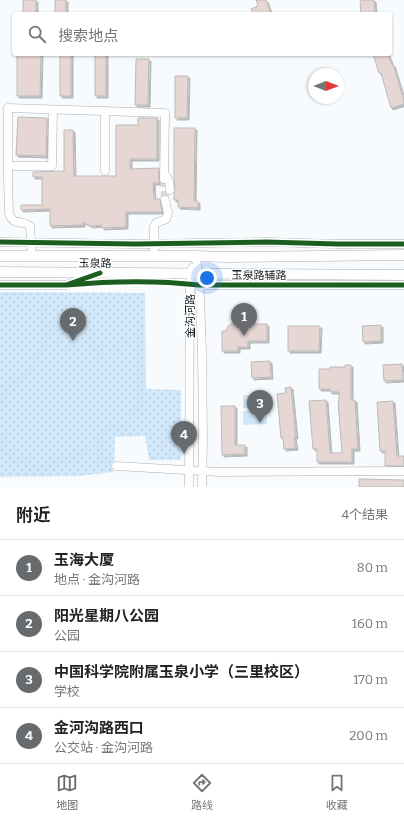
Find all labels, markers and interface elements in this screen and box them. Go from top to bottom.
search box [12,12,392,56]
icon: search [26,23,48,45]
text: 搜索地点 [58,27,118,45]
north arrow [308,68,344,104]
street label: 玉泉路 [78,257,112,270]
your location [197,268,217,288]
street label: 玉泉路辅路 [232,269,287,282]
street label: 金沟河路 [184,294,197,338]
pin: 1 [231,303,257,336]
pin: 2 [60,308,86,341]
pin: 3 [247,390,273,423]
pin: 4 [171,421,197,454]
text: 附近 [16,505,50,526]
text: 4个结果 [341,507,388,522]
text: 玉海大厦 [54,551,114,569]
text: 1 [26,560,32,575]
text: 80 m [357,560,388,575]
text: 地点 · 金沟河路 [54,572,140,587]
text: 阳光星期八公园 [54,607,159,625]
text: 2 [25,616,33,631]
text: 160 m [352,616,388,631]
text: 公园 [54,628,80,643]
text: 中国科学院附属玉泉小学（三里校区） [54,663,309,681]
text: 3 [25,672,33,687]
text: 170 m [353,672,388,687]
text: 学校 [54,684,80,699]
text: 金河沟路西口 [54,719,144,737]
text: 4 [25,728,33,743]
text: 200 m [349,728,388,743]
text: 公交站 · 金沟河路 [54,740,153,755]
tab: 地图 [56,772,78,812]
tab: 路线 [191,772,213,812]
tab: 收藏 [326,772,348,812]

